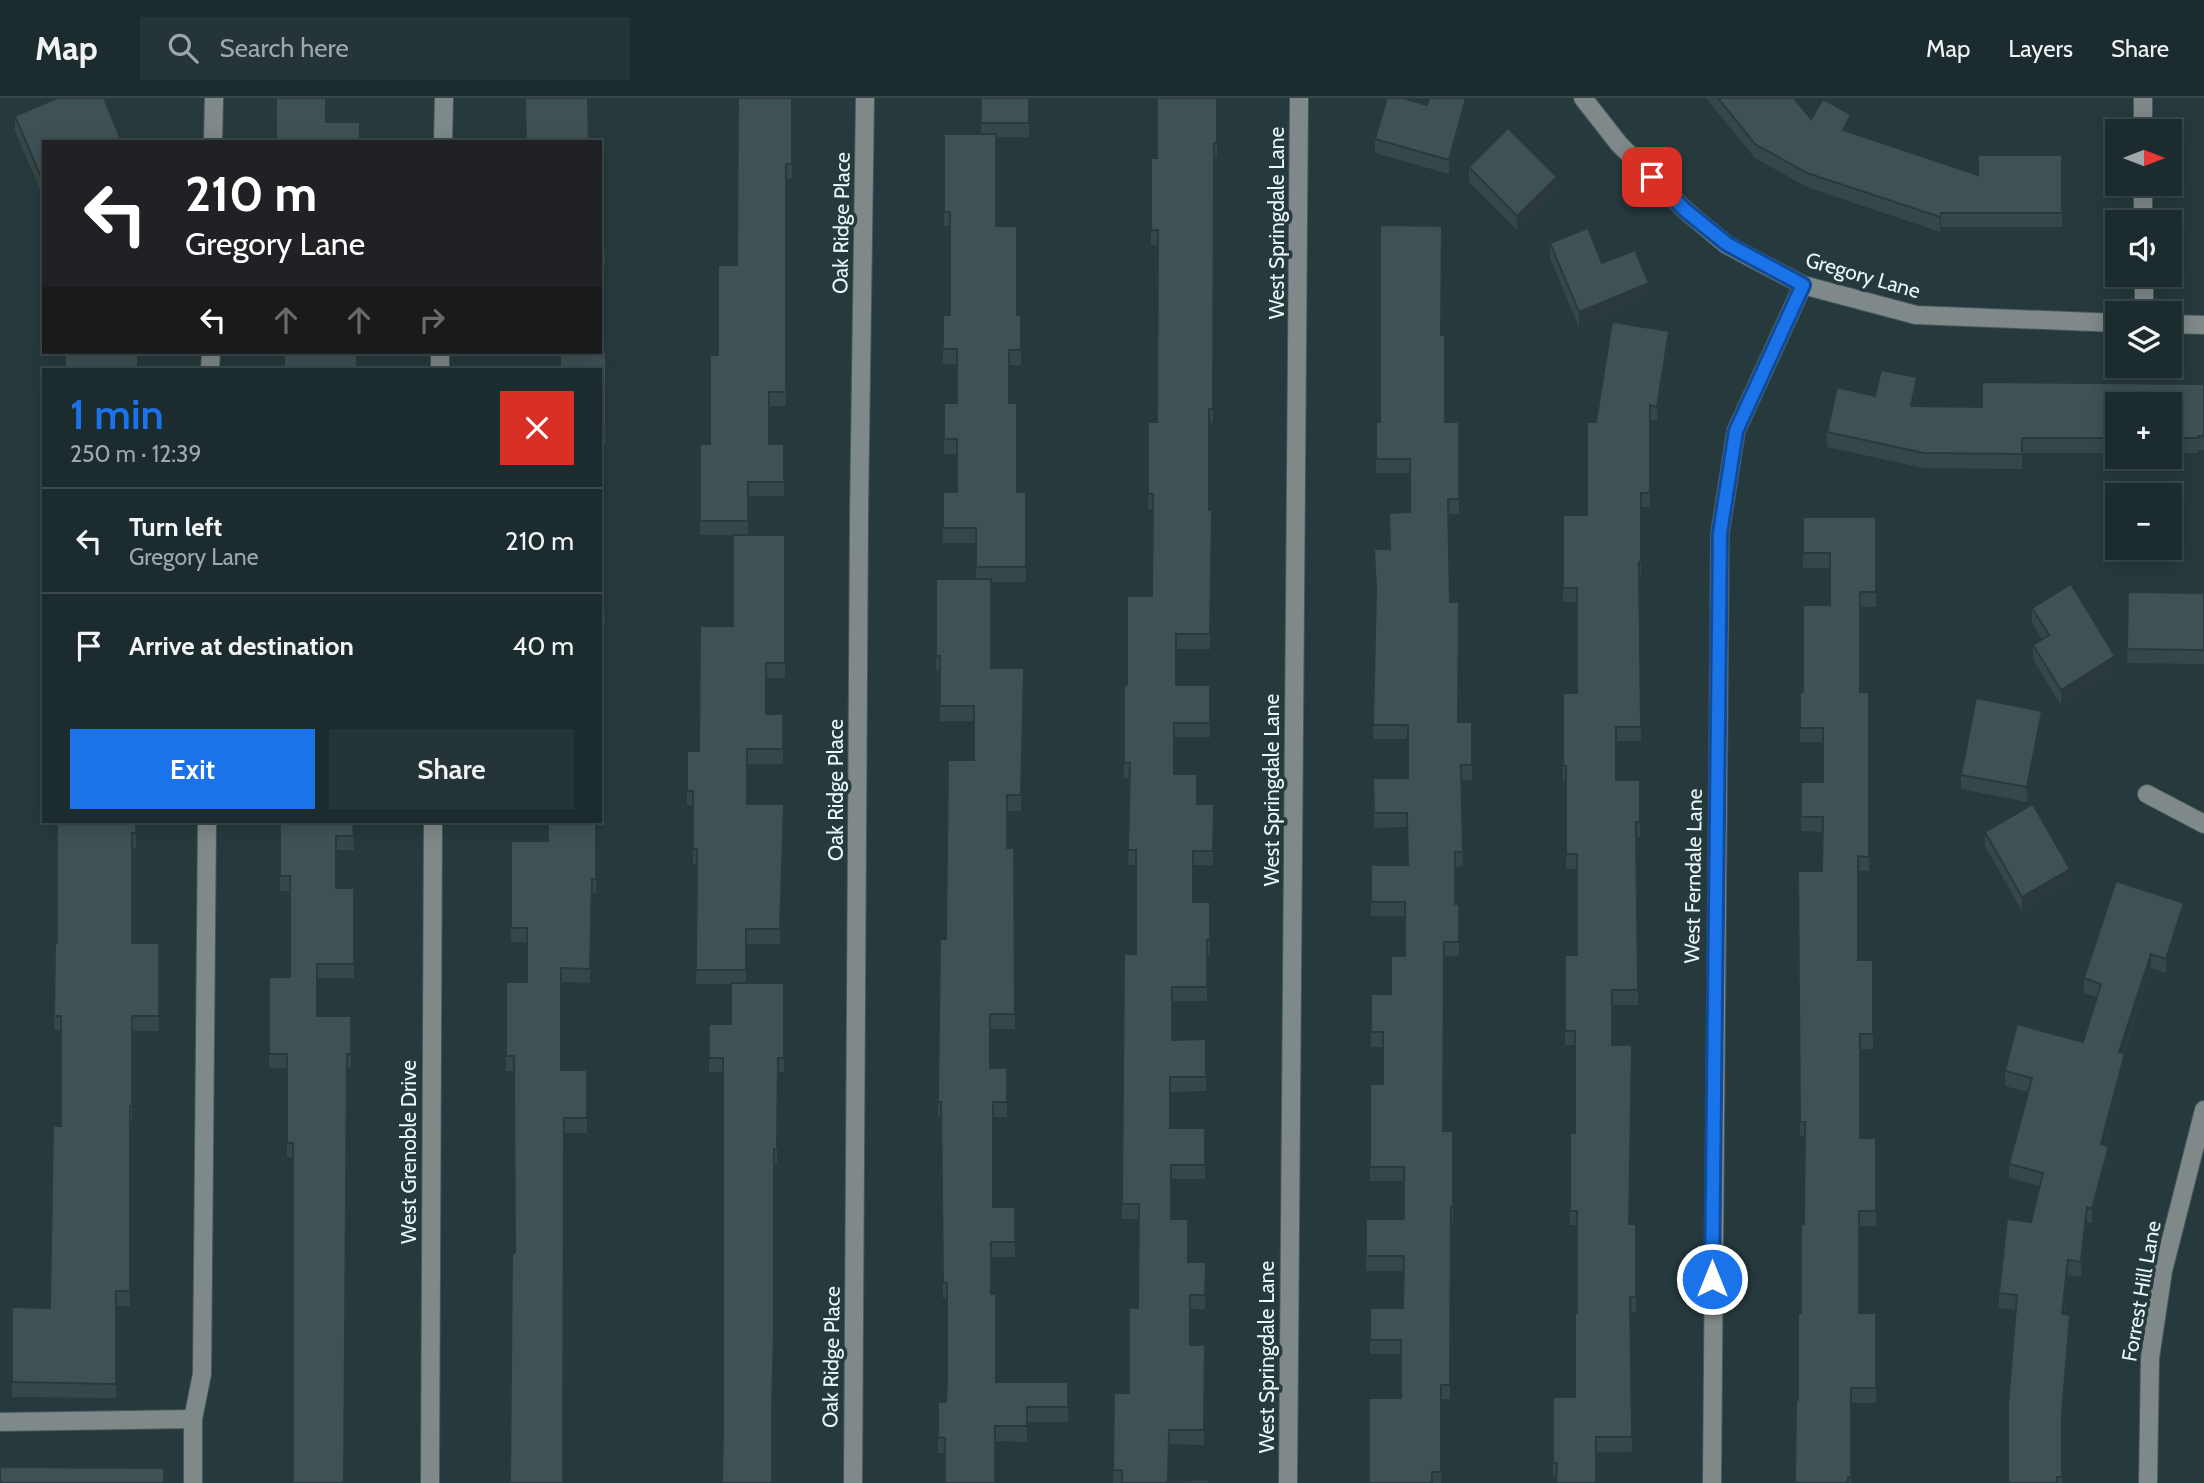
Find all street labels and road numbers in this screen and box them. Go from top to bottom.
street label: West Springdale Lane [1264,126,1289,319]
street label: Oak Ridge Place [827,152,855,294]
street label: Gregory Lane [1803,247,1923,303]
street label: West Springdale Lane [1259,693,1284,886]
street label: Oak Ridge Place [823,719,848,861]
street label: West Ferndale Lane [1679,788,1707,964]
street label: West Grenoble Drive [396,1060,421,1244]
street label: Forrest Hill Lane [2116,1218,2166,1363]
street label: West Springdale Lane [1254,1260,1279,1453]
street label: Oak Ridge Place [817,1286,845,1428]

